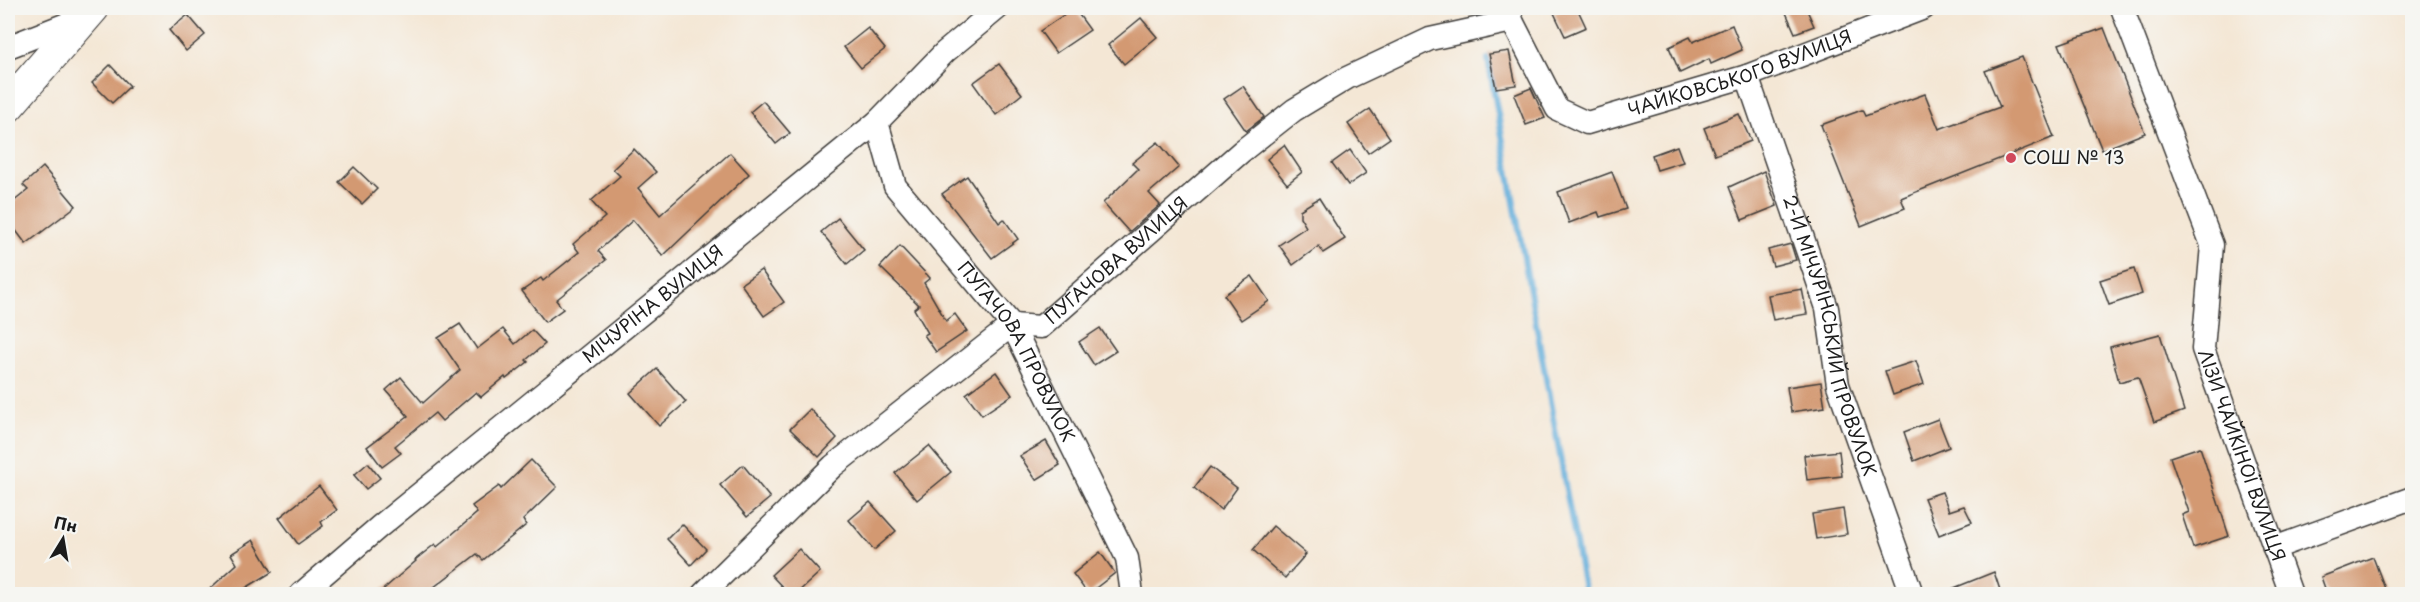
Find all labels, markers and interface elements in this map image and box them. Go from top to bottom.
street label: ЧАЙКОВСЬКОГО ВУЛИЦЯ [1624,22,1856,122]
place label: СОШ № 13 [2023,143,2124,170]
marker: СОШ № 13 [2004,151,2018,165]
street label: ПУГАЧОВА ВУЛИЦЯ [1038,189,1193,330]
street label: 2-Й МІЧУРІНСЬКИЙ ПРОВУЛОК [1777,191,1884,479]
street label: МІЧУРІНА ВУЛИЦЯ [576,237,728,369]
street label: ПУГАЧОВА ПРОВУЛОК [952,255,1082,446]
street label: ЛІЗИ ЧАЙКІНОЇ ВУЛИЦЯ [2192,345,2293,565]
north arrow [33,509,93,569]
text: Пн [52,509,80,537]

